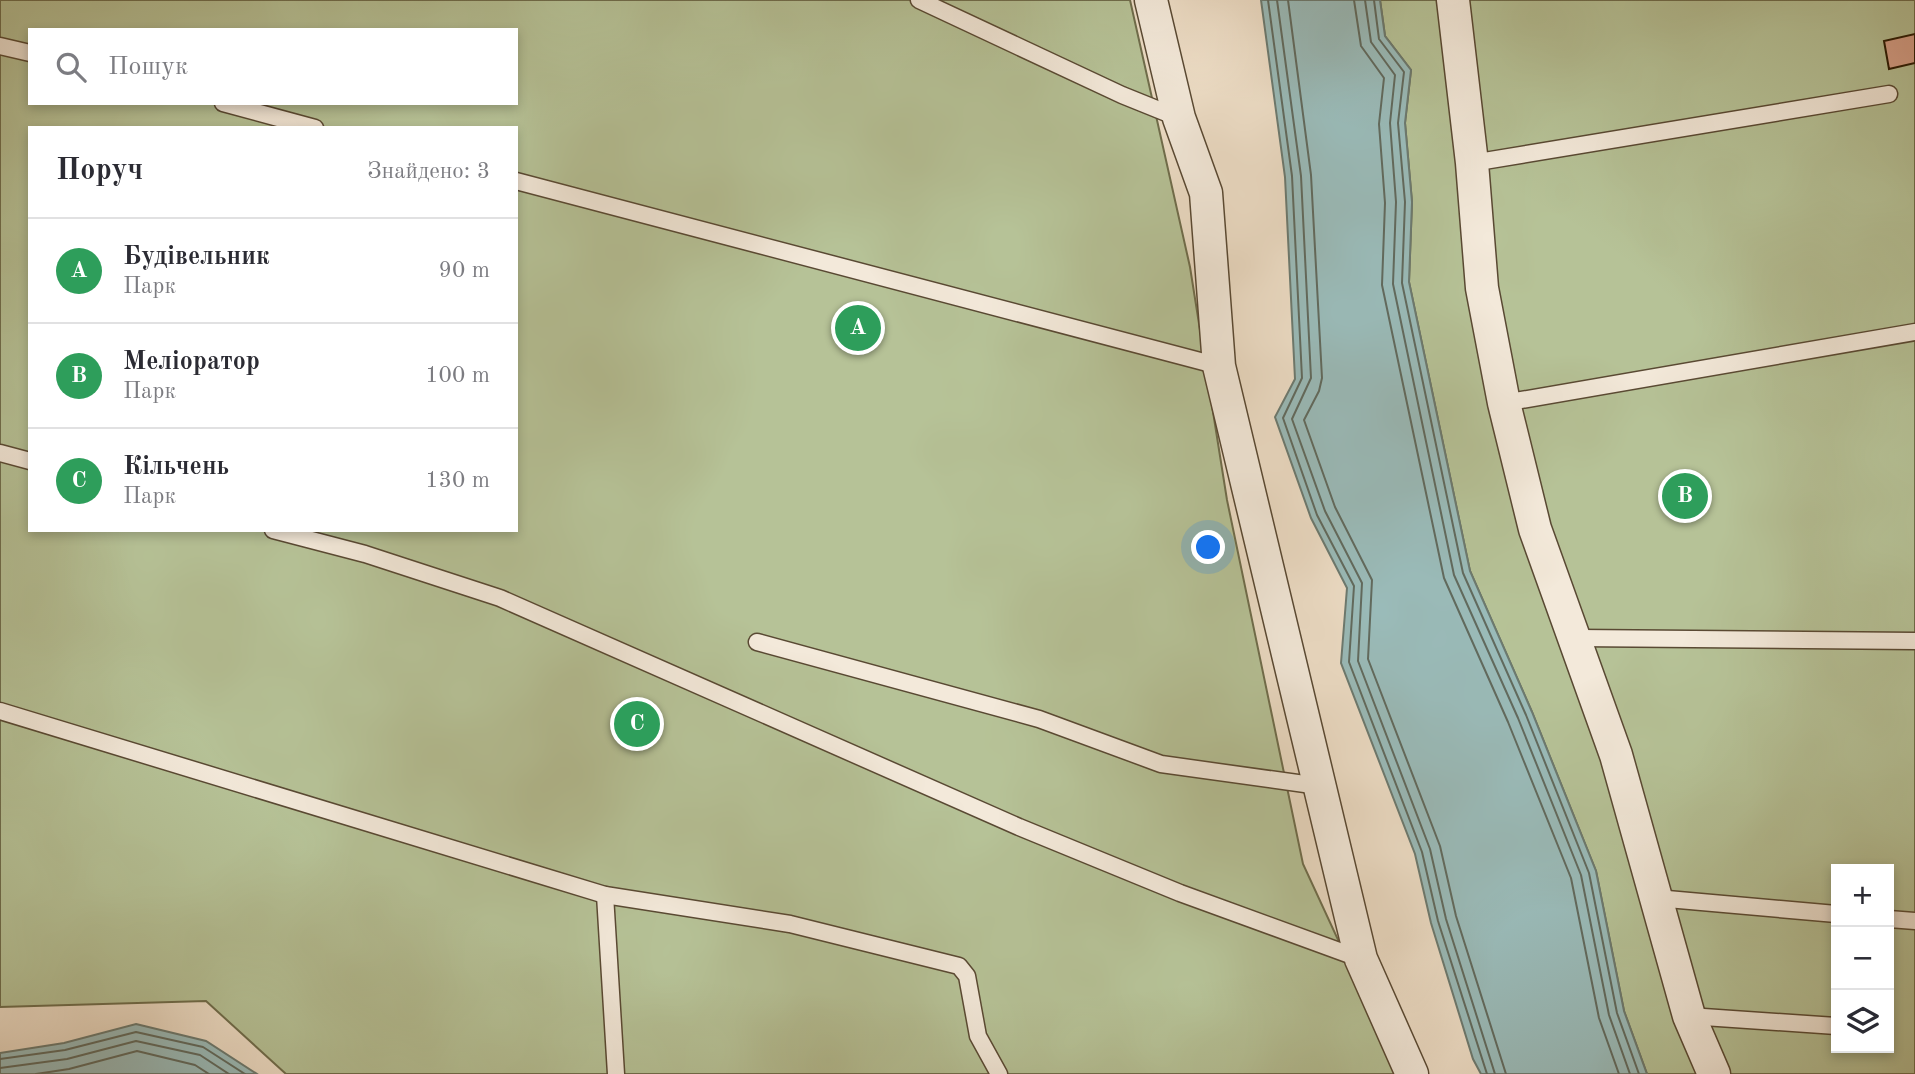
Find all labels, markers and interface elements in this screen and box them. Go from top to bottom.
search box [28,28,518,105]
icon: search [52,48,90,86]
text: Пошук [108,54,188,80]
text: Поруч [56,156,143,186]
text: Знайдено: 3 [367,160,490,183]
text: Будівельник [123,244,270,270]
text: A [70,259,88,282]
text: 90 m [439,259,490,282]
text: Парк [123,275,176,298]
pin: A [835,302,881,354]
text: Меліоратор [123,349,260,375]
text: B [71,364,87,387]
text: 100 m [425,364,490,387]
text: Парк [123,380,176,403]
text: Кільчень [123,454,229,480]
text: C [71,469,87,492]
text: 130 m [425,469,490,492]
pin: B [1662,470,1708,522]
text: Парк [123,485,176,508]
your location [1191,530,1225,564]
pin: C [614,698,660,750]
map controls [1831,864,1894,1053]
button: + [1831,864,1894,927]
button: − [1831,927,1894,990]
button: layers [1831,990,1894,1053]

